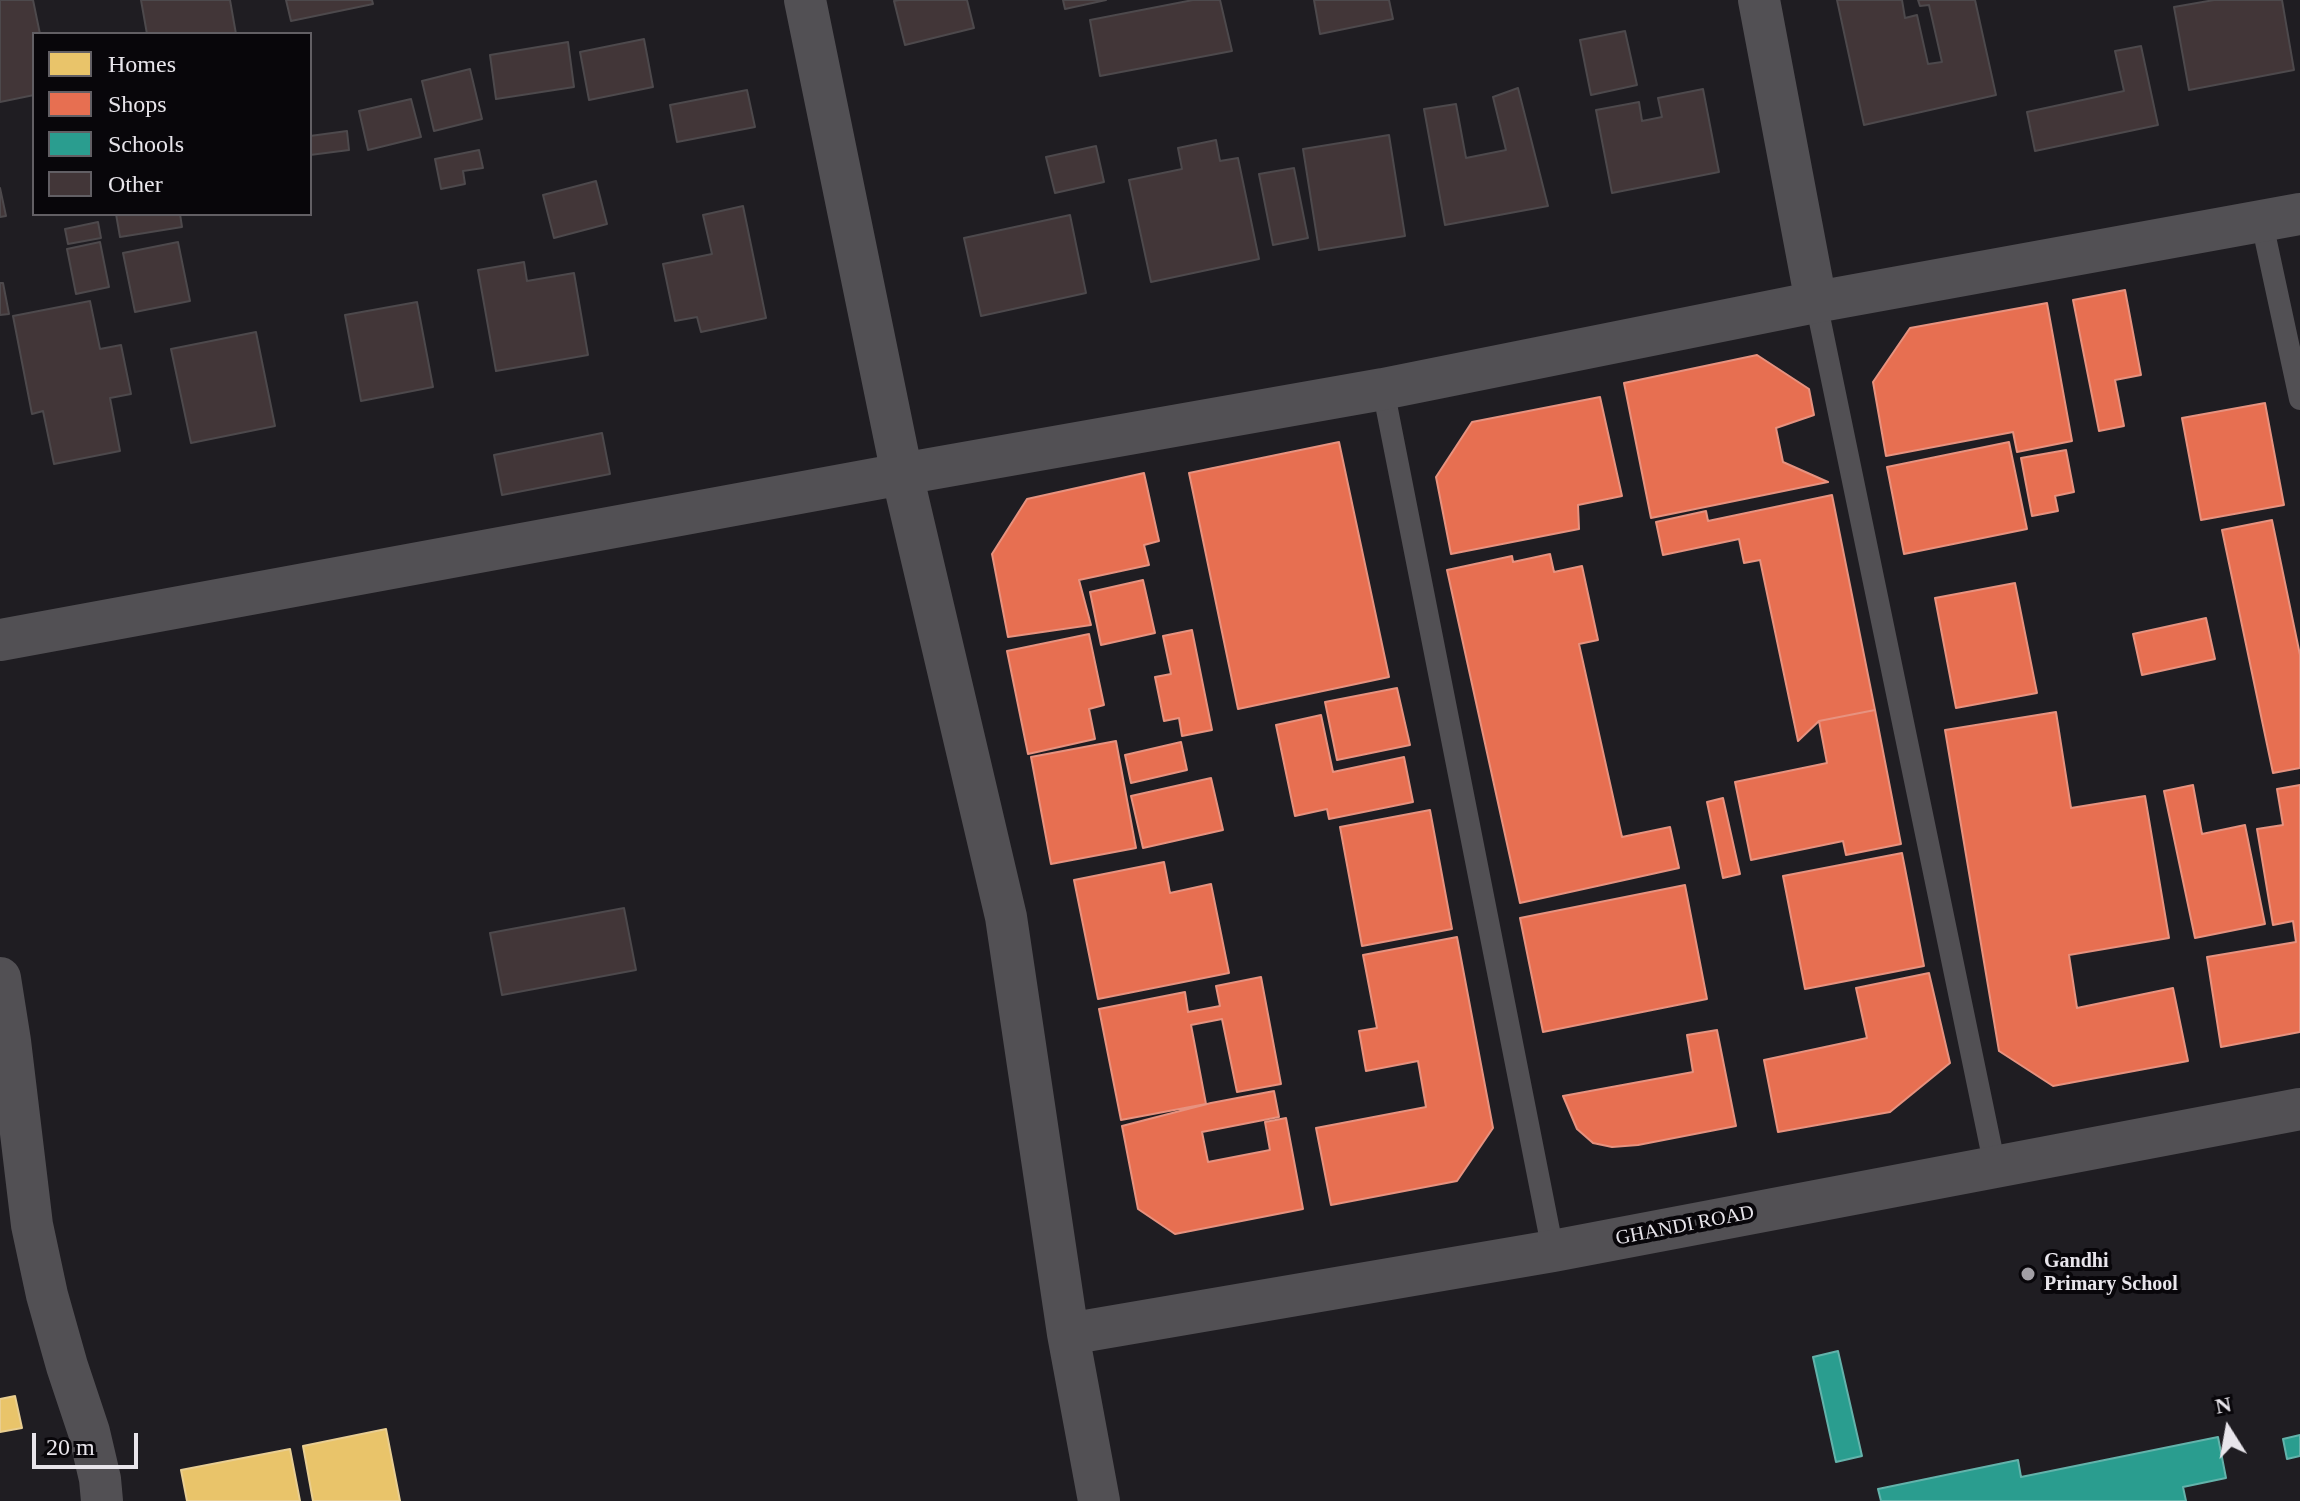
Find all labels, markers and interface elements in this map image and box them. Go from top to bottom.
legend [32,32,312,216]
text: Homes [108,51,176,77]
text: Shops [108,91,167,117]
text: Schools [108,131,184,157]
text: Other [108,171,163,197]
street label: GHANDI ROAD [1614,1201,1756,1251]
place label: Gandhi Primary School [2044,1250,2178,1297]
marker: Gandhi Primary School [2019,1265,2037,1283]
north arrow [2188,1389,2268,1469]
text: N [2213,1391,2234,1419]
scale bar [36,1417,142,1467]
text: 20 m [46,1434,95,1460]

